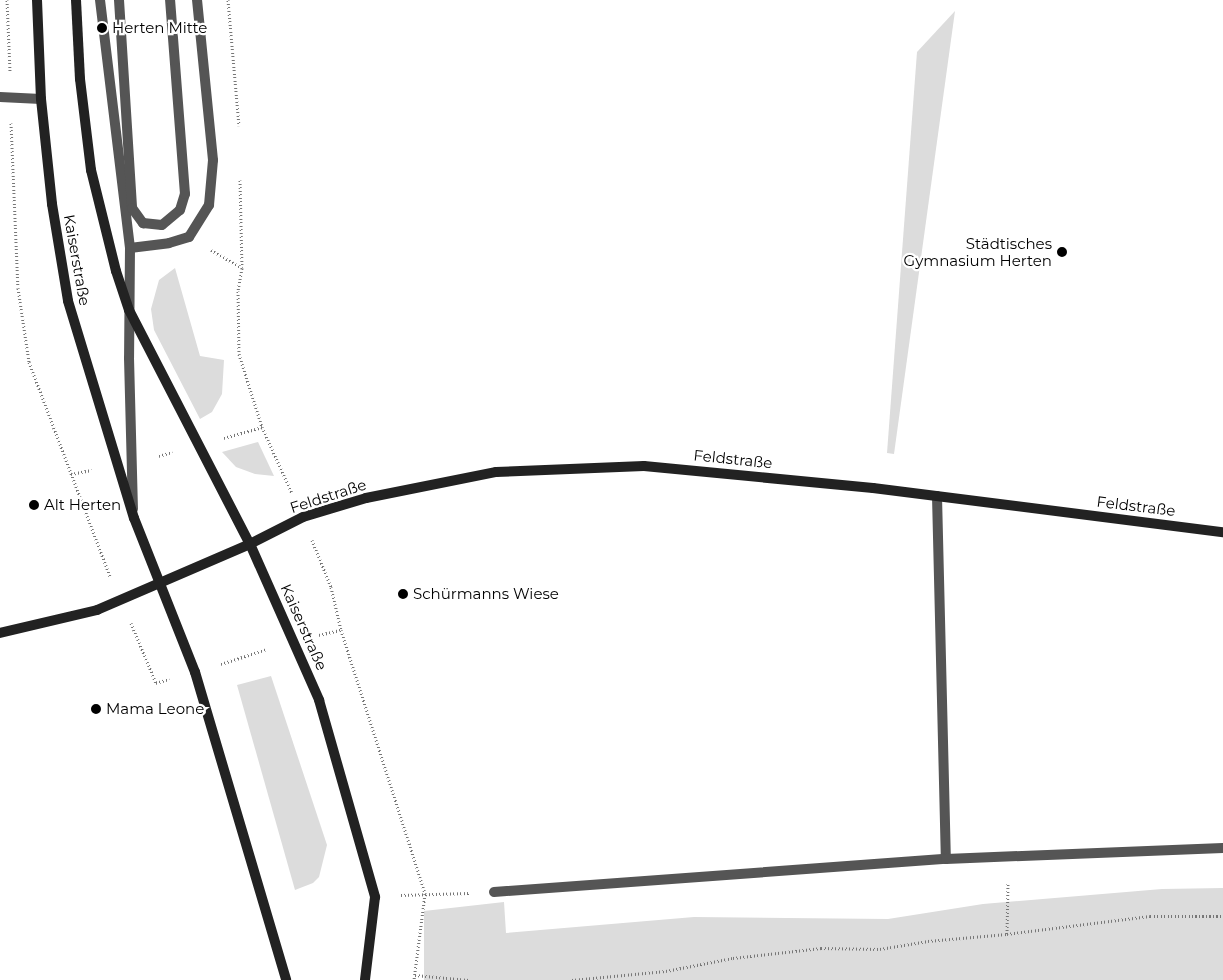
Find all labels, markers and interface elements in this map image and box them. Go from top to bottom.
place label: Herten Mitte [112,19,207,37]
marker: Herten Mitte [96,22,108,34]
street label: Kaiserstraße [60,213,94,307]
place label: Städtisches Gymnasium Herten [904,234,1052,269]
marker: Städtisches Gymnasium Herten [1056,246,1068,258]
street label: Feldstraße [693,446,773,472]
street label: Feldstraße [288,475,368,517]
street label: Feldstraße [1096,492,1176,520]
place label: Alt Herten [44,496,121,514]
marker: Alt Herten [28,499,40,511]
street label: Kaiserstraße [277,581,331,673]
place label: Schürmanns Wiese [413,585,559,603]
marker: Schürmanns Wiese [397,588,409,600]
place label: Mama Leone [106,700,204,718]
marker: Mama Leone [90,703,102,715]

